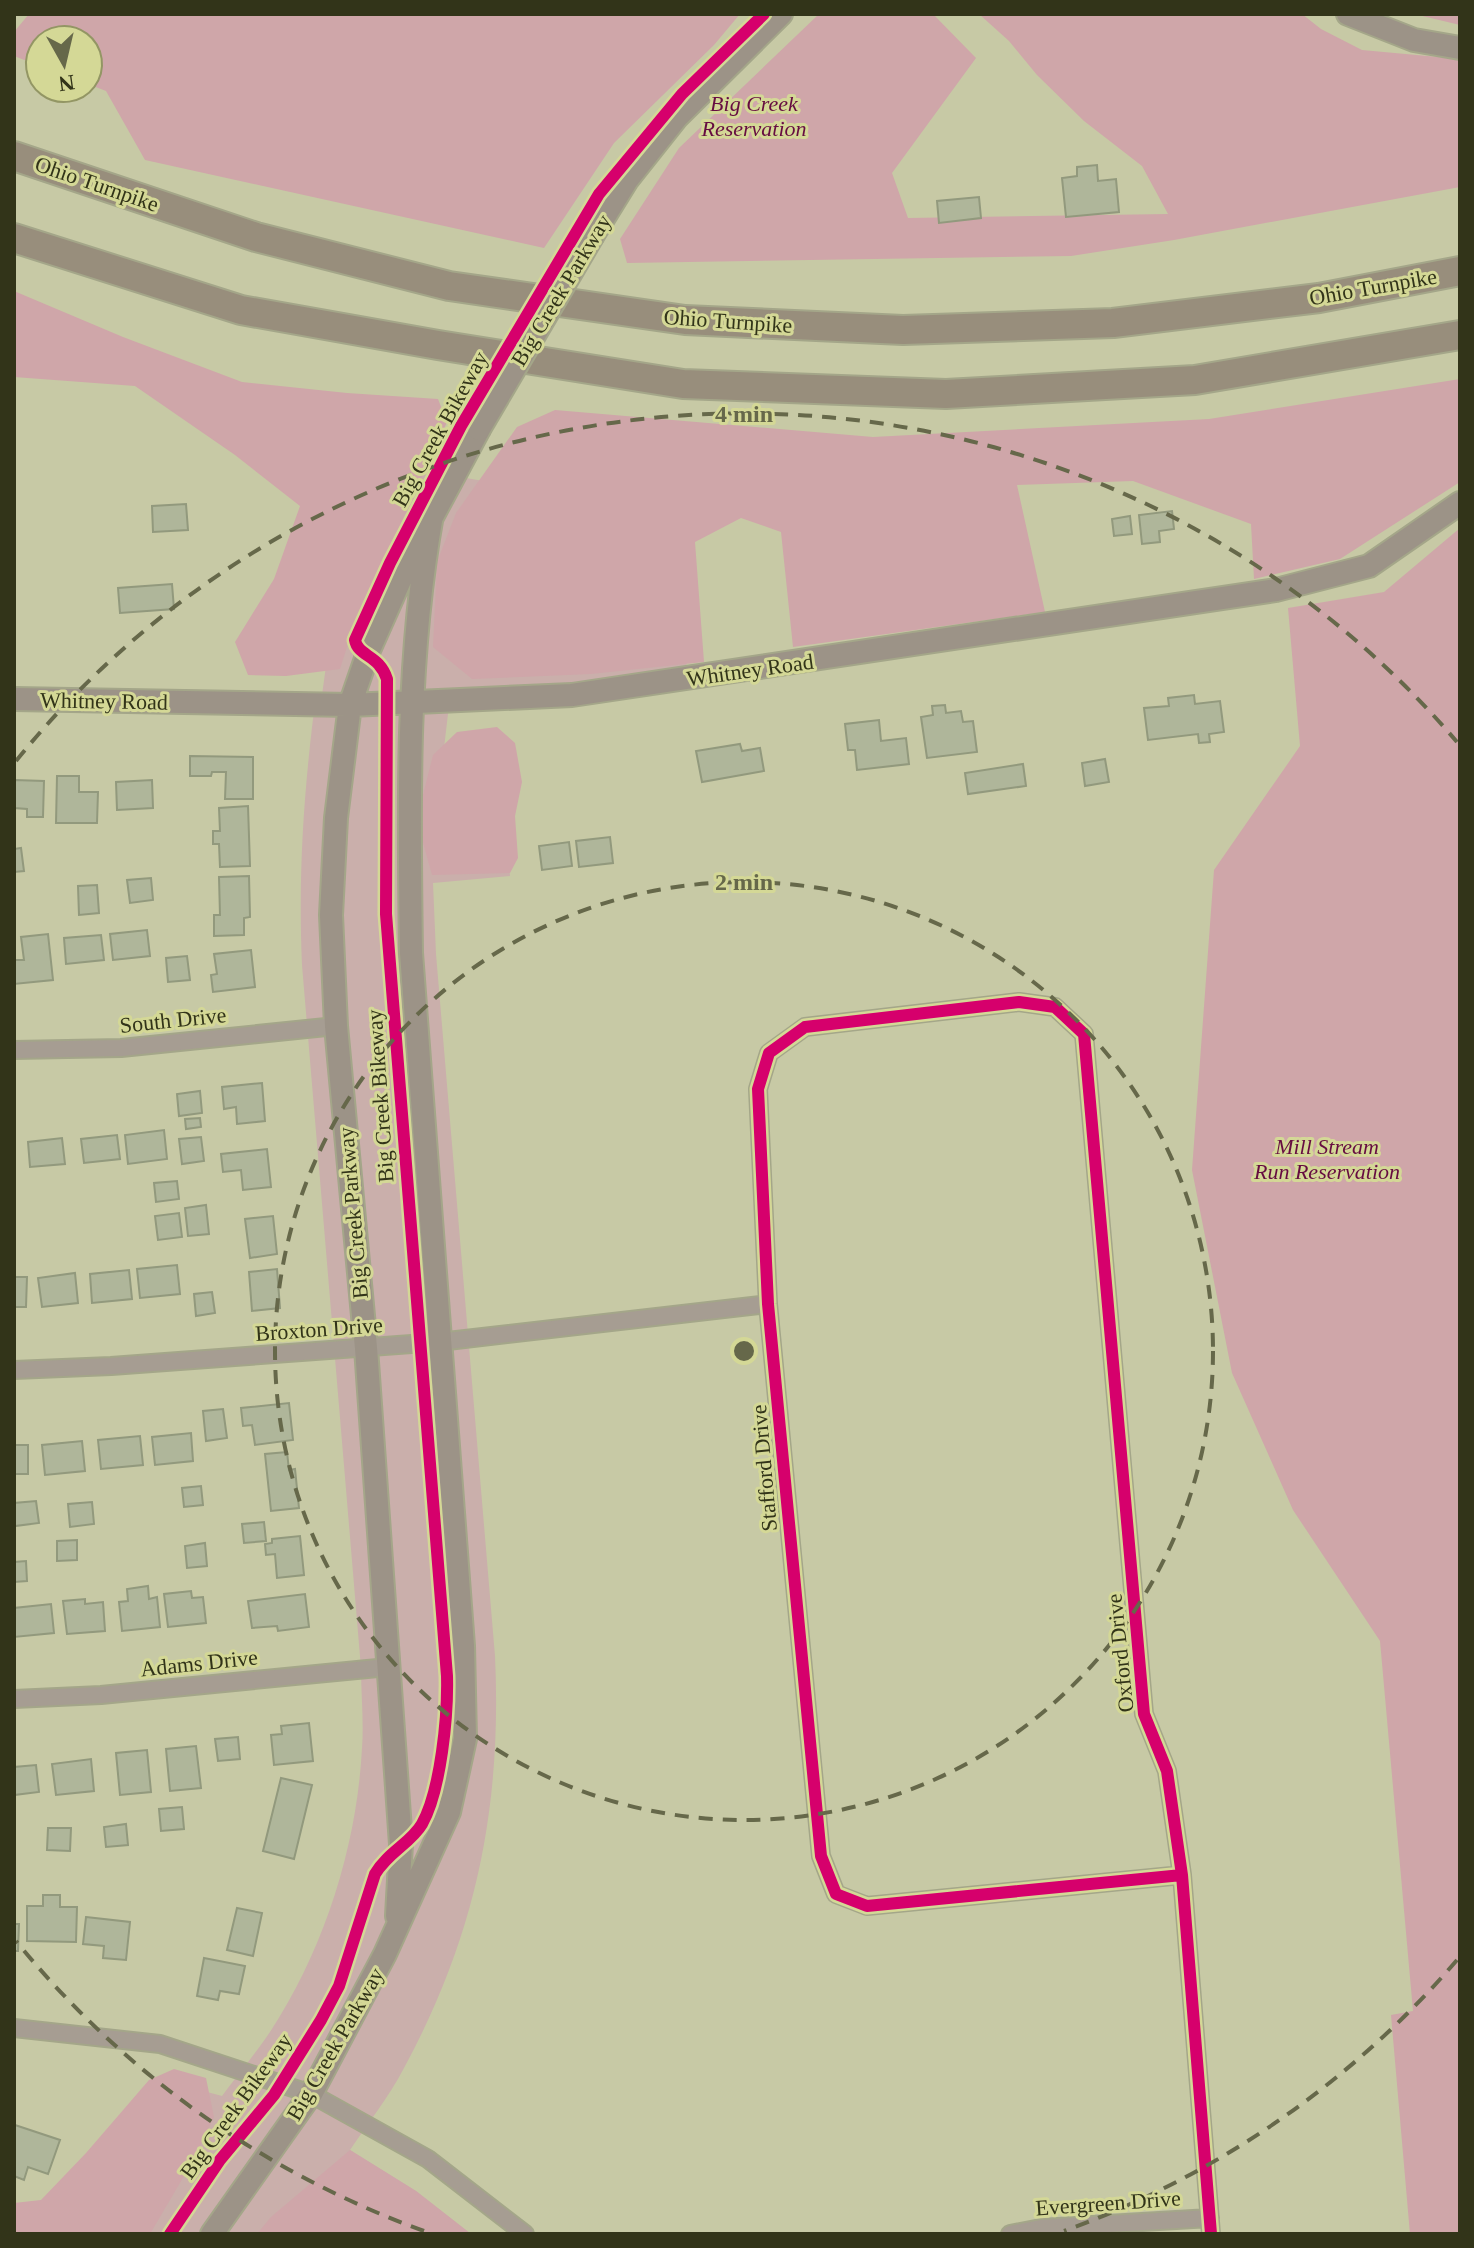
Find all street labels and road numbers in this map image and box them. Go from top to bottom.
street label: Ohio Turnpike [32,151,162,217]
street label: Big Creek Parkway [506,210,616,370]
street label: Ohio Turnpike [1307,263,1439,311]
street label: Ohio Turnpike [663,304,793,338]
street label: Big Creek Bikeway [387,347,493,511]
street label: Whitney Road [685,649,815,691]
street label: Whitney Road [40,687,168,715]
street label: South Drive [119,1002,227,1038]
street label: Big Creek Bikeway [361,1009,399,1183]
street label: Big Creek Parkway [333,1126,373,1300]
street label: Broxton Drive [254,1312,384,1346]
street label: Stafford Drive [746,1404,782,1532]
street label: Oxford Drive [1101,1592,1139,1714]
street label: Adams Drive [139,1644,259,1682]
street label: Big Creek Parkway [281,1963,389,2125]
street label: Big Creek Bikeway [175,2028,297,2184]
street label: Evergreen Drive [1035,2185,1181,2221]

